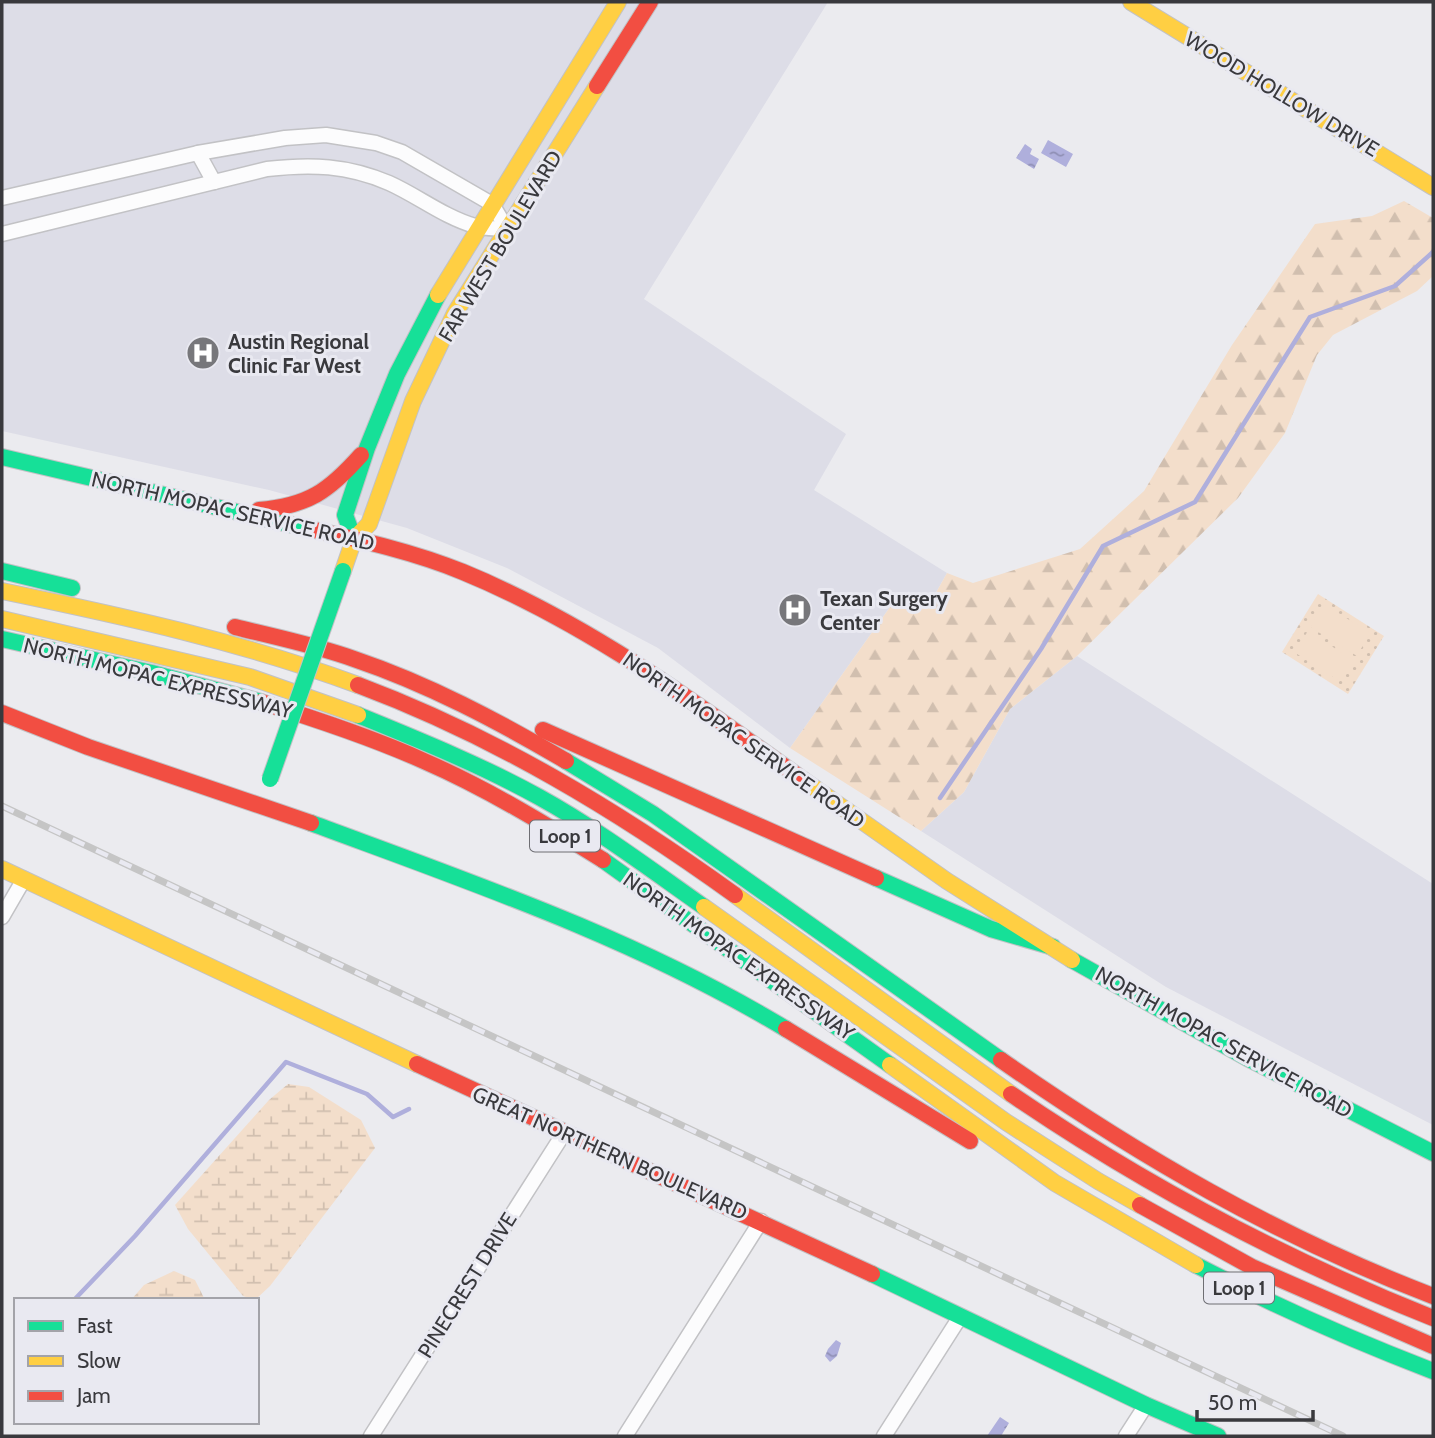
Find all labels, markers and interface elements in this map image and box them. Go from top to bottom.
street label: WOOD HOLLOW DRIVE [1180,26,1384,162]
street label: FAR WEST BOULEVARD [433,146,567,346]
place label: Austin Regional Clinic Far West [228,329,369,378]
hospital icon: Austin Regional Clinic Far West [184,334,222,372]
street label: NORTH MOPAC SERVICE ROAD [89,466,377,556]
place label: Texan Surgery Center [820,586,949,635]
hospital icon: Texan Surgery Center [776,591,814,629]
street label: NORTH MOPAC EXPRESSWAY [21,632,296,724]
street label: NORTH MOPAC SERVICE ROAD [618,647,870,833]
road number: Loop 1 [530,820,600,852]
street label: NORTH MOPAC EXPRESSWAY [619,867,860,1046]
street label: NORTH MOPAC SERVICE ROAD [1091,961,1357,1123]
street label: GREAT NORTHERN BOULEVARD [469,1081,751,1225]
street label: PINECREST DRIVE [412,1208,522,1362]
road number: Loop 1 [1204,1272,1274,1304]
legend [14,1298,259,1424]
text: Fast [77,1313,113,1338]
text: Slow [77,1348,121,1373]
scale bar [1197,1378,1312,1422]
text: Jam [76,1383,111,1408]
text: 50 m [1208,1390,1257,1415]

